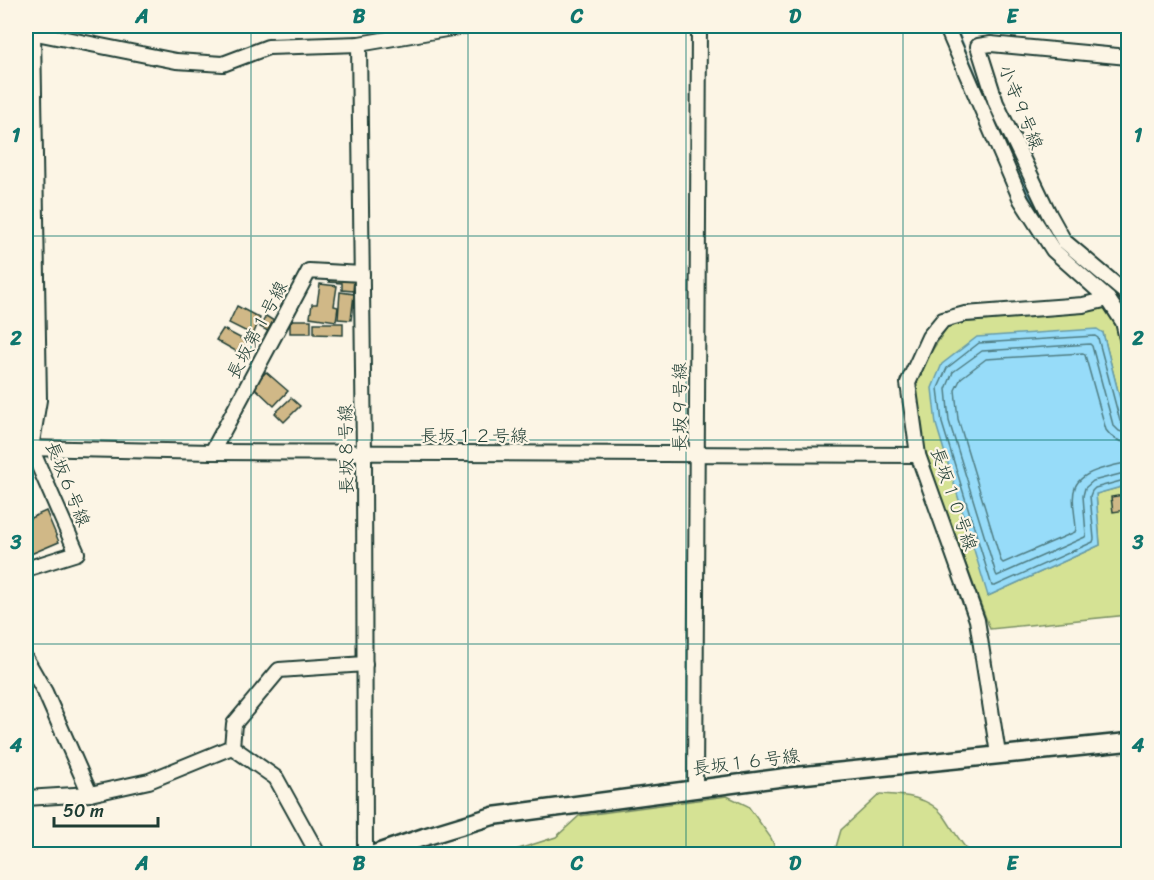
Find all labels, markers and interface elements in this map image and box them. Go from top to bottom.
text: A [134,0,149,34]
text: B [353,0,366,34]
text: C [570,0,584,34]
text: D [789,0,802,34]
text: E [1006,0,1019,34]
street label: 小寺９号線 [989,59,1053,155]
text: 1 [12,118,21,153]
text: 1 [1134,118,1143,153]
street label: 長坂第１号線 [218,275,296,385]
text: 2 [9,321,22,356]
text: 2 [1131,321,1144,356]
street label: 長坂９号線 [664,362,696,452]
street label: 長坂８号線 [329,404,363,494]
street label: 長坂１２号線 [420,420,528,452]
street label: 長坂６号線 [36,436,100,532]
street label: 長坂１０号線 [921,443,987,555]
text: 3 [10,525,22,560]
text: 3 [1132,525,1144,560]
text: 4 [9,728,23,763]
text: 4 [1131,728,1145,763]
street label: 長坂１６号線 [690,740,802,784]
scale bar [54,790,158,828]
text: 50 m [63,795,104,827]
text: A [134,846,149,880]
text: B [353,846,366,880]
text: C [570,846,584,880]
text: D [789,846,802,880]
text: E [1006,846,1019,880]

